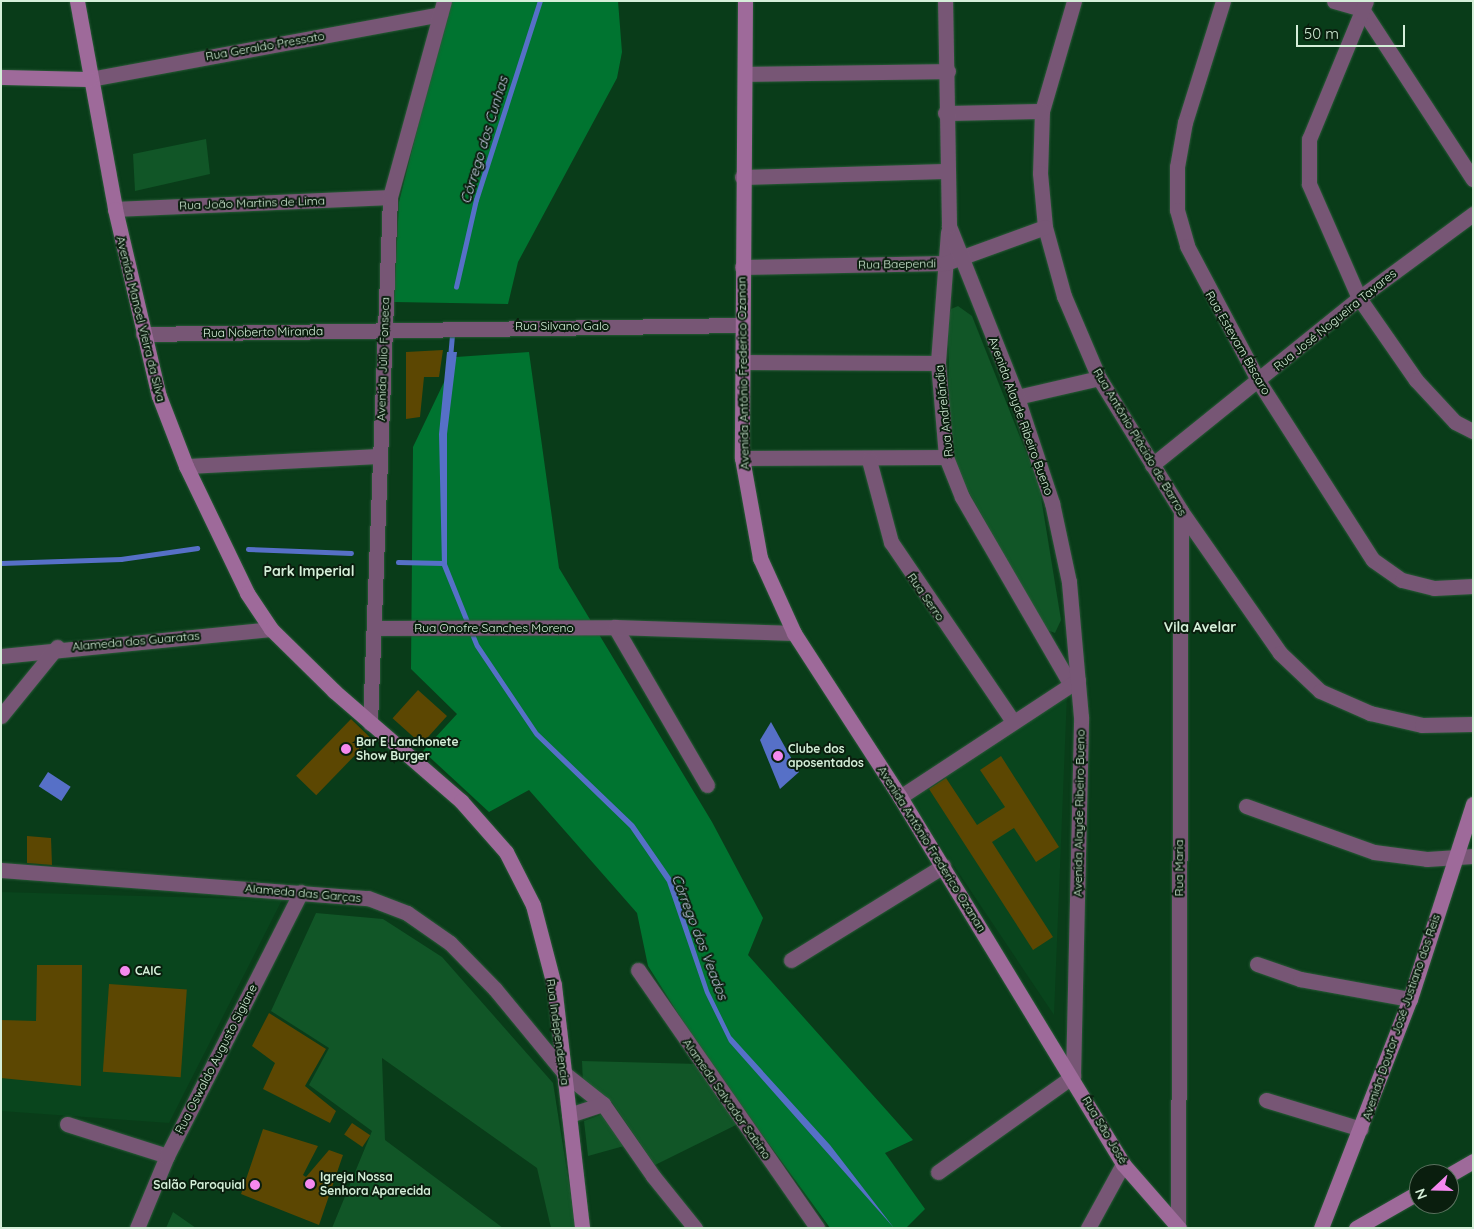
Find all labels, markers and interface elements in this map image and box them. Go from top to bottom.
scale bar [1299,15,1408,47]
text: 50 m [1304,24,1339,43]
street label: Rua Geraldo Pressato [204,28,326,64]
water label: Córrego dos Cunhas [457,74,511,206]
street label: Rua João Martins de Lima [179,193,325,213]
street label: Avenida Manoel Vieira da Silva [113,235,169,403]
street label: Rua Baependi [858,256,936,272]
street label: Rua José Nogueira Tavares [1271,266,1399,374]
street label: Avenida Antônio Frederico Ozanan [734,276,752,470]
street label: Rua Estevam Biscaro [1202,289,1274,397]
street label: Avenida Júlio Fonseca [374,297,392,421]
street label: Rua Silvano Galo [515,319,609,333]
street label: Rua Noberto Miranda [203,324,323,340]
street label: Avenida Alayde Ribeiro Bueno [986,335,1056,497]
street label: Rua Andrelândia [932,364,956,458]
street label: Rua Antônio Plácido de Barros [1090,366,1190,518]
district label: Park Imperial [264,563,354,579]
street label: Rua Serro [904,570,948,624]
district label: Vila Avelar [1164,619,1236,635]
street label: Rua Onofre Sanches Moreno [414,621,574,635]
street label: Alameda dos Guaratas [72,628,200,654]
street label: Avenida Alayde Ribeiro Bueno [1070,729,1088,897]
place label: Bar E Lanchonete Show Burger [356,735,459,763]
place label: Clube dos aposentados [788,742,864,770]
marker: Bar E Lanchonete Show Burger [340,743,352,755]
marker: Clube dos aposentados [772,750,784,762]
street label: Avenida Antônio Frederico Ozanan [875,763,989,935]
street label: Rua Maria [1172,840,1186,896]
water label: Córrego dos Veados [668,872,732,1002]
street label: Alameda das Garças [244,881,362,905]
street label: Avenida Doutor José Justiano dos Reis [1359,912,1443,1122]
place label: CAIC [135,964,161,978]
marker: CAIC [119,965,131,977]
street label: Rua Independencia [543,978,573,1086]
street label: Rua Oswaldo Augusto Sigiane [172,982,260,1136]
street label: Alameda Salvador Sabino [680,1036,774,1162]
street label: Rua São José [1079,1094,1131,1166]
north arrow [1409,1164,1459,1214]
place label: Igreja Nossa Senhora Aparecida [320,1170,431,1198]
place label: Salão Paroquial [153,1178,245,1192]
marker: Igreja Nossa Senhora Aparecida [304,1178,316,1190]
marker: Salão Paroquial [249,1179,261,1191]
text: N [1411,1186,1431,1202]

